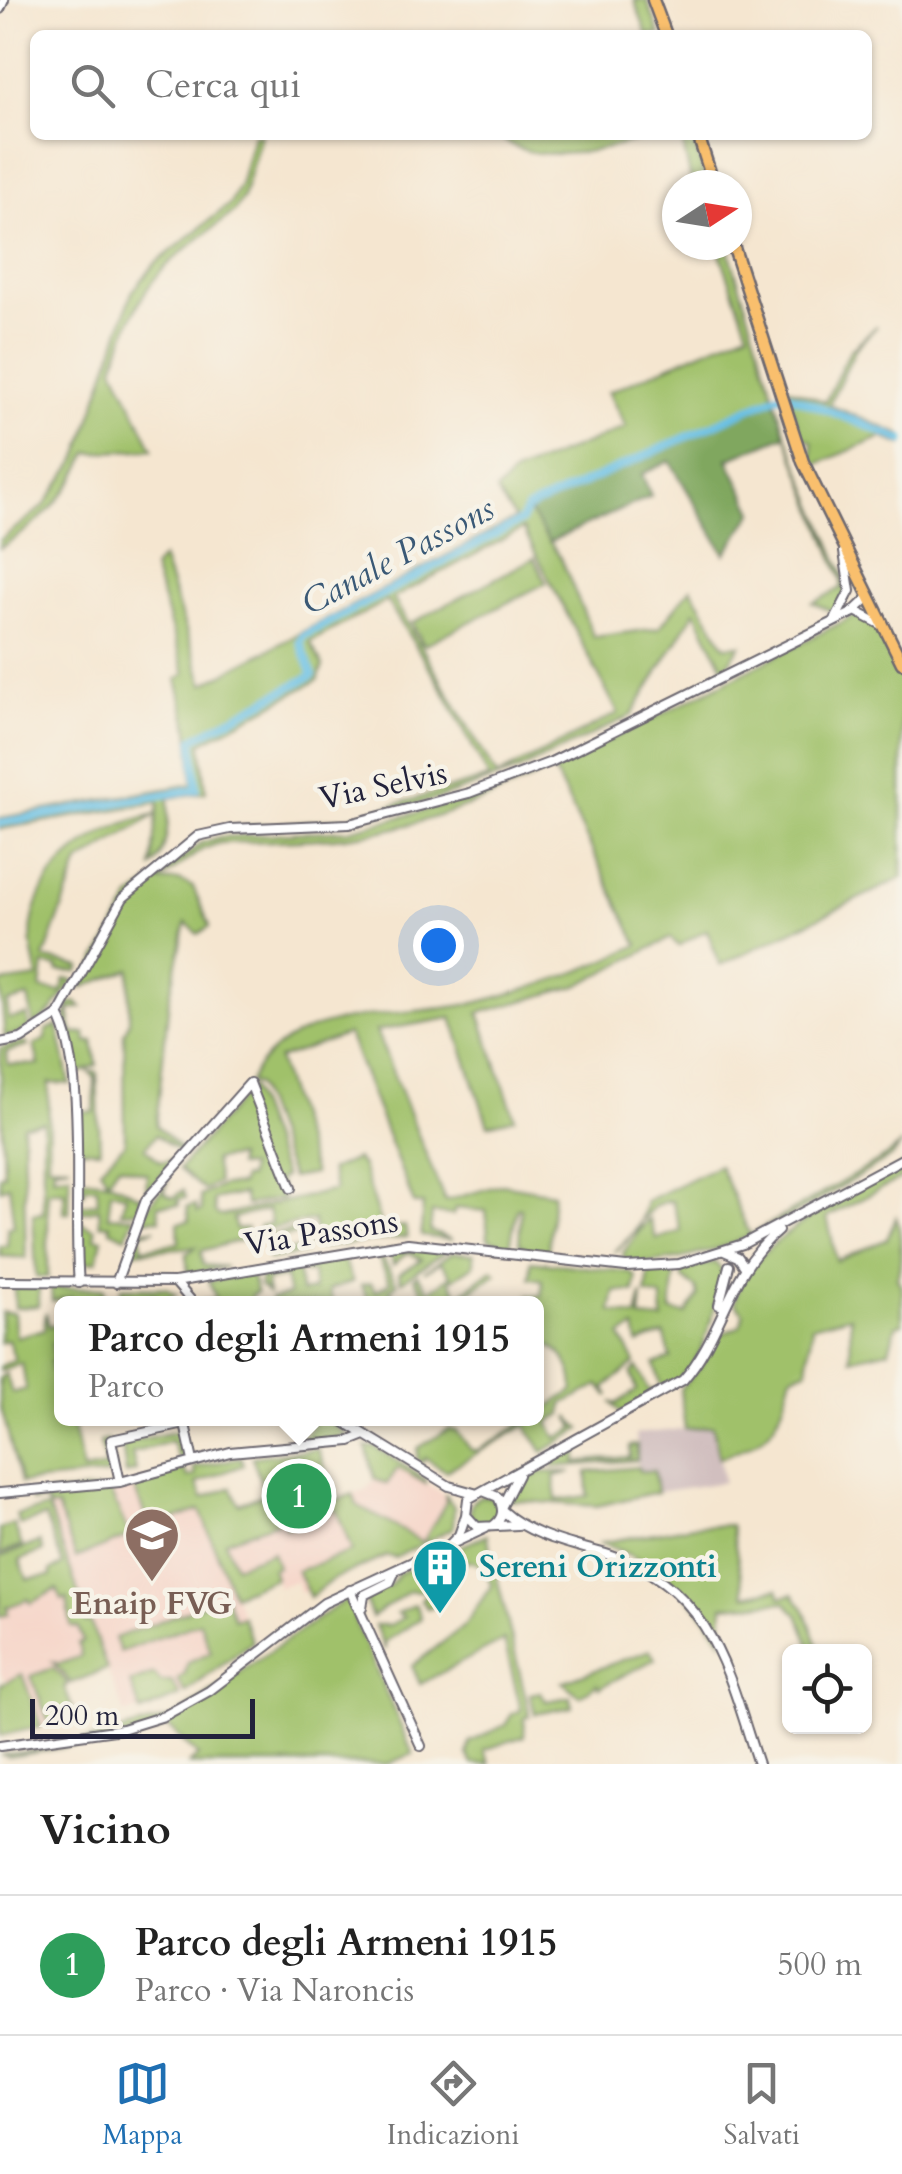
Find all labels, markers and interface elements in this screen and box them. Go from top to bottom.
search box [30,30,872,140]
icon: search [65,58,120,113]
text: Cerca qui [145,59,301,111]
north arrow [662,170,752,260]
water label: Canale Passons [293,485,503,627]
street label: Via Selvis [315,751,451,821]
your location [413,920,464,971]
street label: Via Passons [241,1199,401,1267]
popup [54,1296,544,1426]
text: Parco degli Armeni 1915 [88,1313,510,1365]
text: Parco [88,1365,164,1409]
pin: 1 [266,1458,332,1534]
school or university icon: Enaip FVG [122,1505,182,1584]
building icon: Sereni Orizzonti [410,1537,470,1616]
place label: Sereni Orizzonti [479,1545,717,1589]
place label: Enaip FVG [72,1582,232,1626]
map controls [782,1644,872,1734]
button: locate [782,1644,872,1734]
scale bar [30,1694,255,1738]
text: 200 m [45,1697,119,1735]
text: Vicino [40,1801,171,1858]
text: Parco degli Armeni 1915 [135,1917,557,1969]
text: 1 [64,1943,81,1987]
text: 500 m [777,1943,862,1987]
text: Parco · Via Naroncis [135,1969,414,2013]
tab: Mappa [102,2056,183,2154]
tab: Indicazioni [387,2056,519,2154]
tab: Salvati [724,2056,800,2154]

